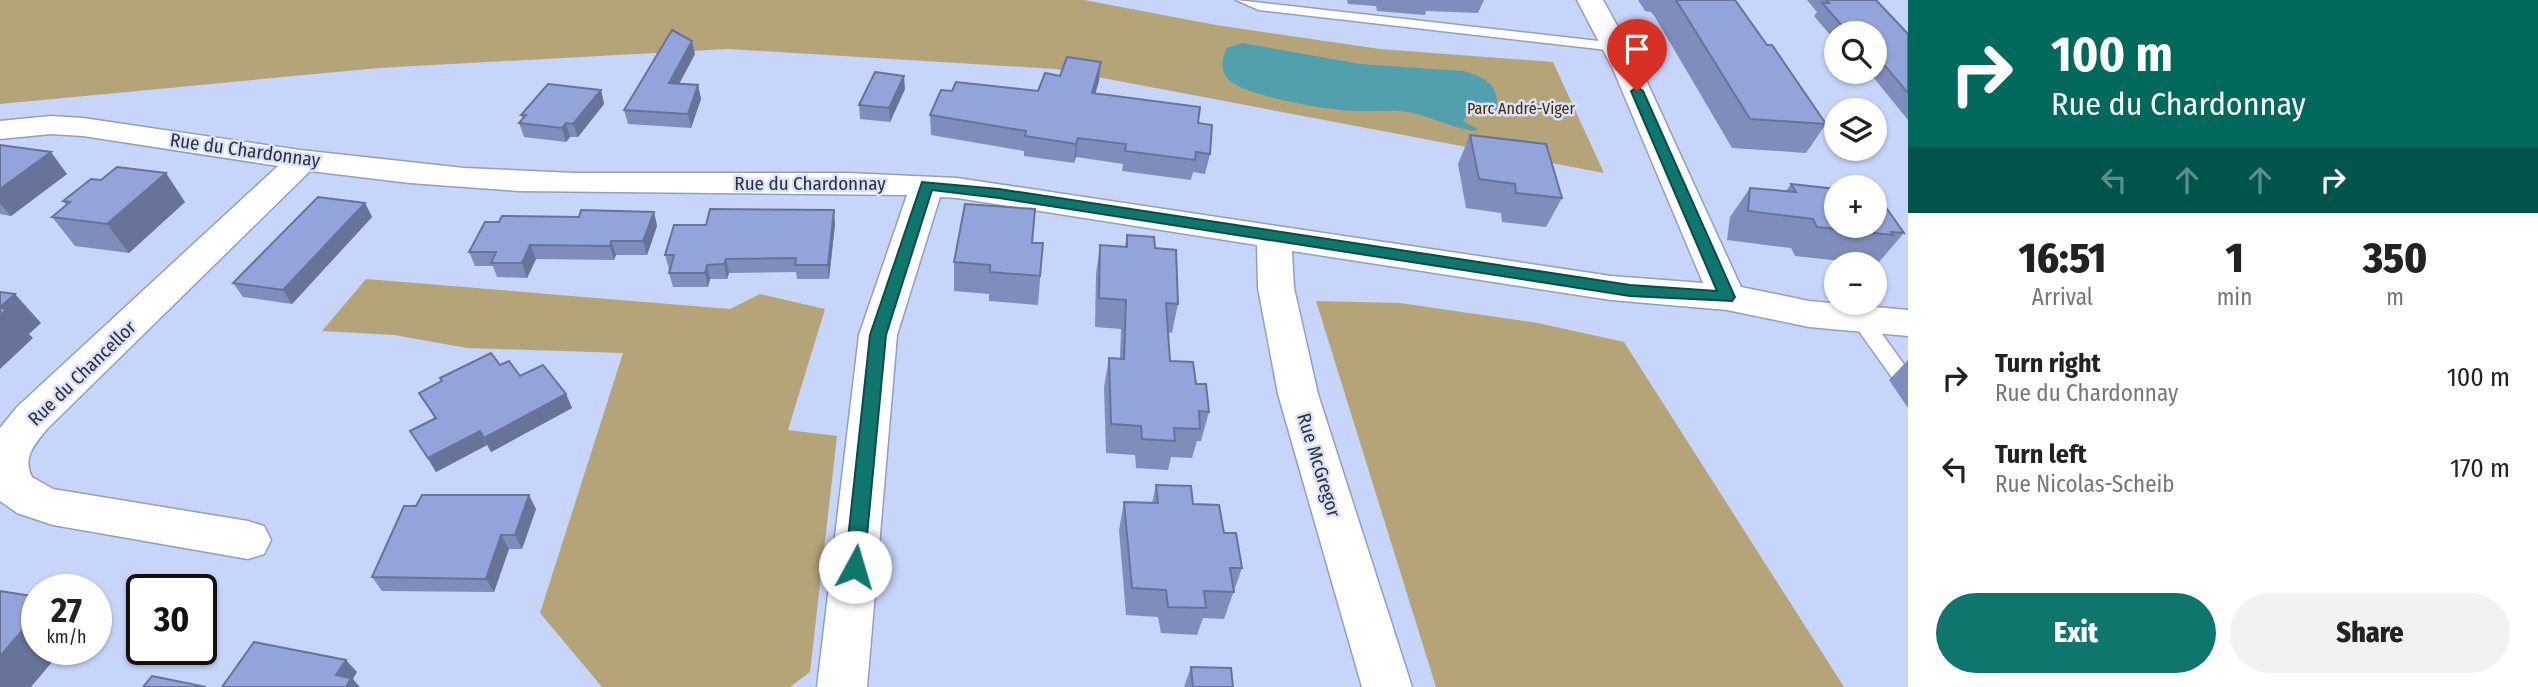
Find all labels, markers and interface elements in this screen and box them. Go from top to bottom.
pin [1607,19,1667,91]
map controls [1824,21,1887,315]
button: search [1824,21,1887,84]
text: 100 m [2051,25,2173,84]
icon: right [1936,28,2027,119]
icon: arrive [1618,30,1656,68]
text: Rue du Chardonnay [2051,85,2306,123]
button: layers [1824,98,1887,161]
park label: Parc André-Viger [1467,99,1575,118]
street label: Rue du Chardonnay [168,128,322,172]
icon: left [2095,161,2133,199]
icon: ahead [2168,161,2206,199]
icon: ahead [2241,161,2279,199]
icon: right [2314,161,2352,199]
street label: Rue du Chardonnay [734,172,886,195]
button: + [1824,175,1887,238]
text: 16:51 [2019,233,2106,283]
text: 1 [2225,233,2244,283]
text: 350 [2363,233,2427,283]
button: − [1824,252,1887,315]
text: Arrival [2032,283,2093,311]
text: min [2217,283,2252,311]
text: m [2386,283,2404,311]
street label: Rue du Chancellor [23,315,141,430]
text: Turn right [1995,348,2101,379]
icon: right [1936,359,1974,397]
text: 100 m [2447,362,2510,393]
text: Rue du Chardonnay [1995,379,2178,407]
street label: Rue McGregor [1292,410,1346,520]
text: Turn left [1995,439,2087,470]
icon: left [1936,450,1974,488]
text: 170 m [2450,453,2510,484]
text: Rue Nicolas-Scheib [1995,470,2175,498]
position arrow [818,530,892,604]
speed limit sign: 30 [126,574,217,665]
text: 27 [51,589,82,631]
button: Exit [1936,593,2216,673]
button: Share [2230,593,2510,673]
text: km/h [46,626,87,648]

